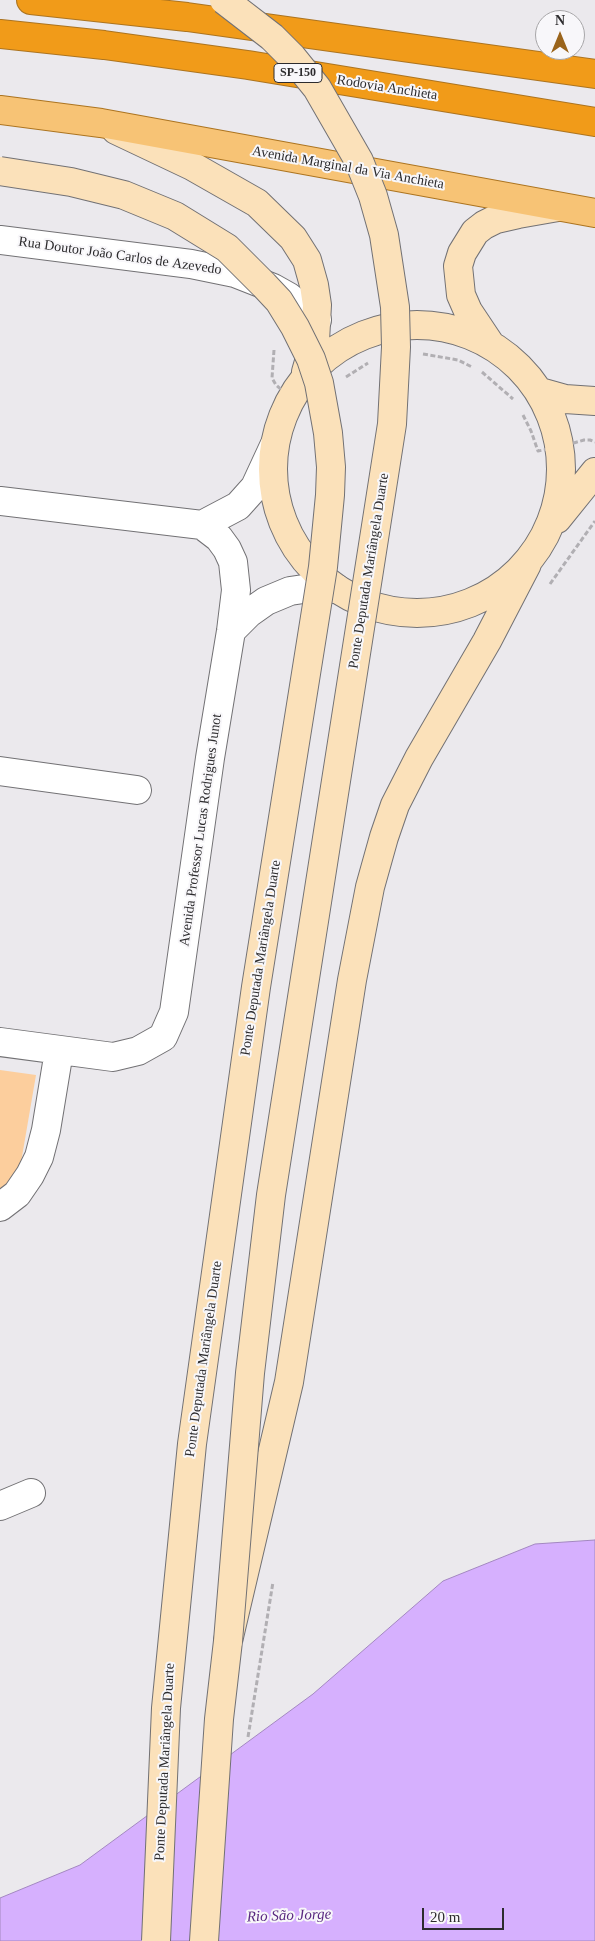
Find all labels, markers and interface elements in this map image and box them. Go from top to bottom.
north arrow [535,10,585,60]
text: N [555,13,565,28]
road number: SP-150 [274,64,322,82]
street label: Rodovia Anchieta [336,72,438,104]
street label: Avenida Marginal da Via Anchieta [251,143,445,193]
street label: Rua Doutor João Carlos de Azevedo [17,233,223,279]
street label: Ponte Deputada Mariângela Duarte [345,472,393,670]
street label: Avenida Professor Lucas Rodrigues Junot [176,713,226,947]
street label: Ponte Deputada Mariângela Duarte [237,859,285,1057]
street label: Ponte Deputada Mariângela Duarte [182,1260,226,1458]
street label: Ponte Deputada Mariângela Duarte [151,1663,179,1861]
scale bar [425,1898,508,1930]
water label: Rio São Jorge [246,1906,332,1926]
text: 20 m [430,1909,460,1925]

